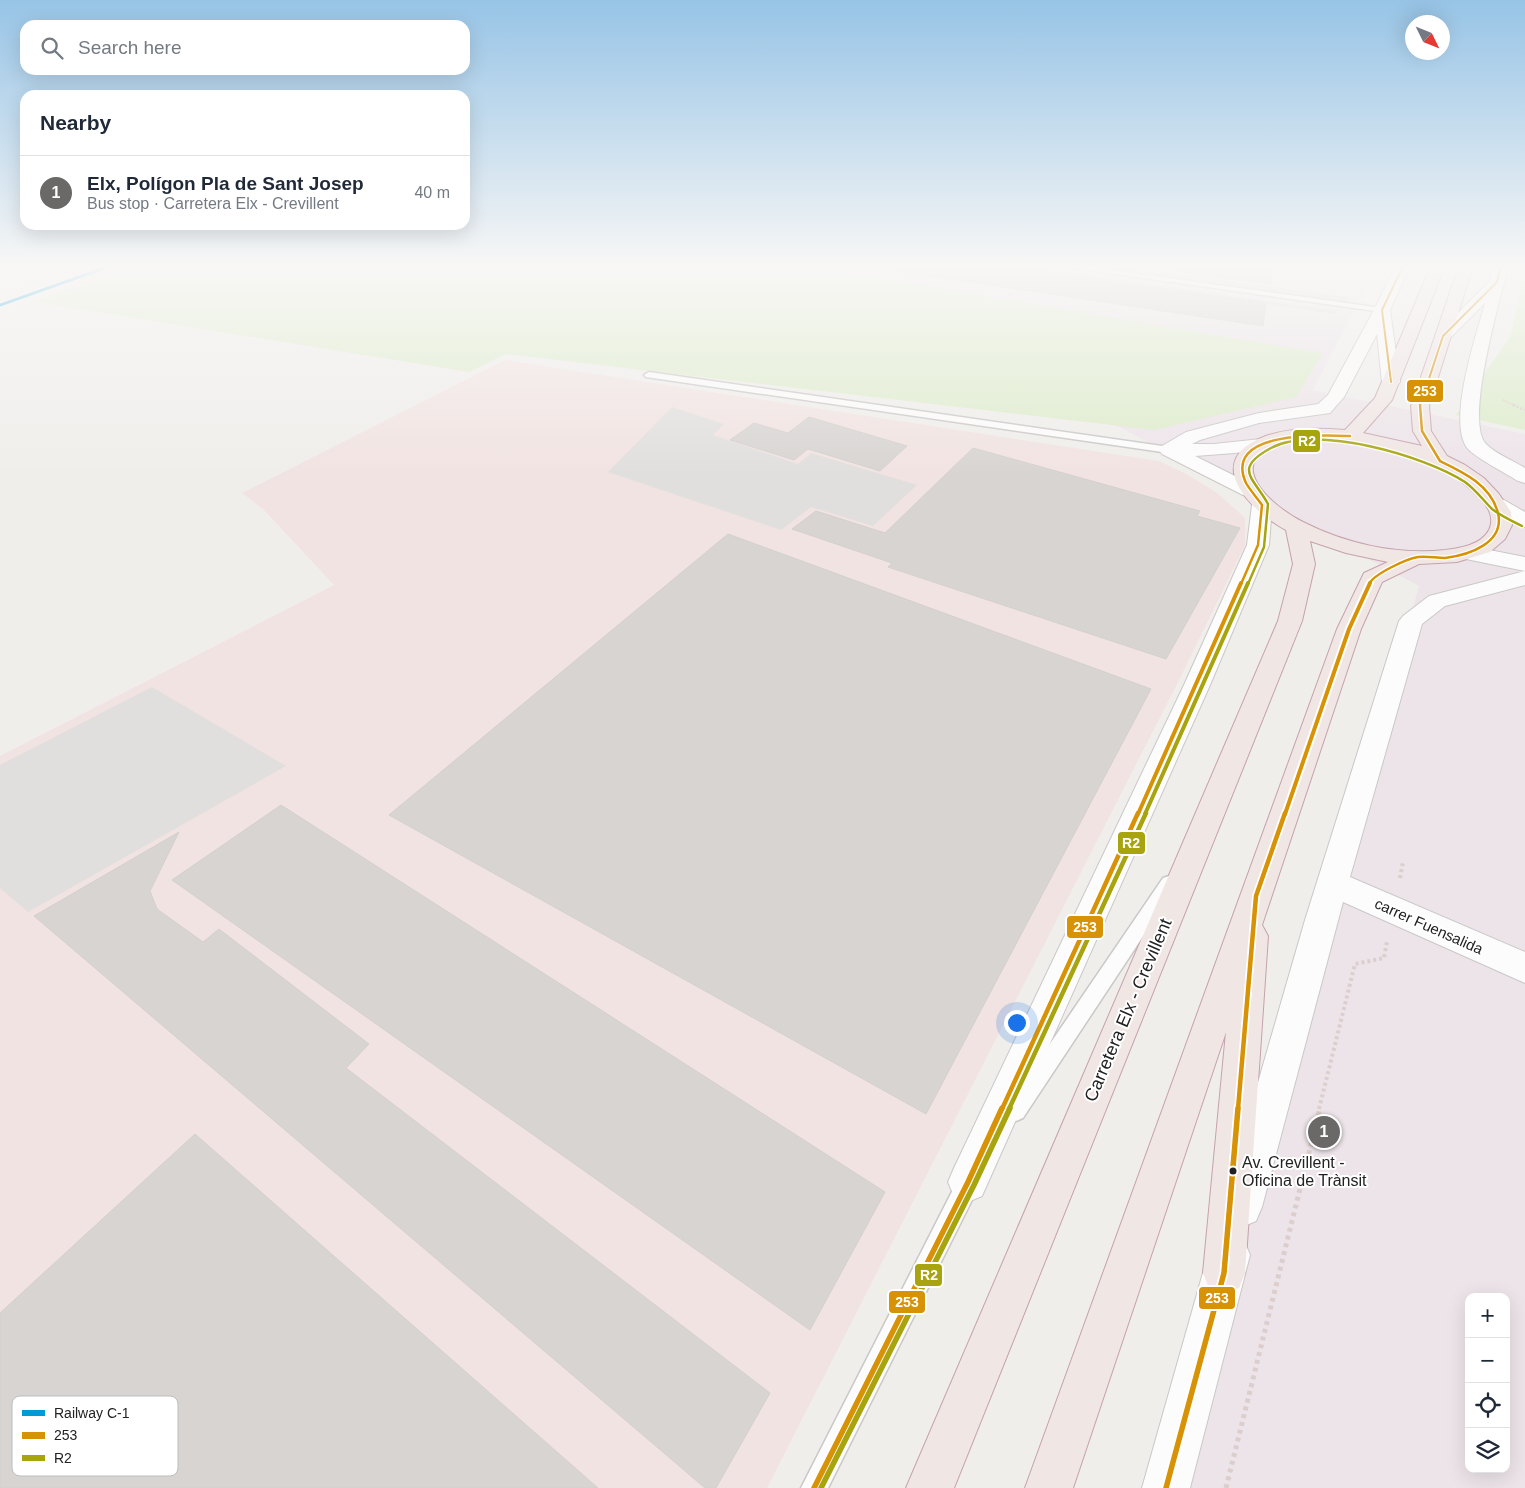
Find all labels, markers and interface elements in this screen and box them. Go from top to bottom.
north arrow [1405,15,1450,60]
search box [20,20,470,75]
icon: search [38,34,66,62]
text: Search here [78,37,182,58]
text: Nearby [40,111,111,134]
text: Elx, Polígon Pla de Sant Josep [87,173,364,194]
text: 1 [52,184,60,201]
text: 40 m [414,184,450,201]
text: Bus stop · Carretera Elx - Crevillent [87,195,339,212]
line badge: 253 [1406,379,1444,403]
text: 253 [1413,383,1437,399]
line badge: R2 [1292,429,1321,453]
text: R2 [1298,433,1316,449]
line badge: R2 [1117,831,1146,855]
text: R2 [1122,835,1140,851]
street label: carrer Fuensalida [1372,894,1486,958]
line badge: 253 [1066,915,1104,939]
street label: Carretera Elx - Crevillent [1080,915,1176,1105]
text: 253 [1073,919,1097,935]
your location [1004,1010,1030,1036]
pin: 1 [1308,1113,1340,1151]
place label: Av. Crevillent - Oficina de Trànsit [1242,1154,1367,1189]
marker: Av. Crevillent - Oficina de Trànsit [1228,1166,1238,1176]
line badge: R2 [914,1263,943,1287]
text: R2 [920,1267,938,1283]
line badge: 253 [1198,1286,1236,1310]
line badge: 253 [888,1290,926,1314]
text: 253 [1205,1290,1229,1306]
map controls [1465,1293,1510,1473]
button: + [1465,1293,1510,1338]
text: 253 [895,1294,919,1310]
button: − [1465,1338,1510,1383]
button: locate [1465,1383,1510,1428]
legend [12,1396,178,1476]
text: Railway C-1 [54,1405,130,1421]
text: 253 [54,1427,78,1443]
button: layers [1465,1428,1510,1473]
text: R2 [54,1450,72,1466]

